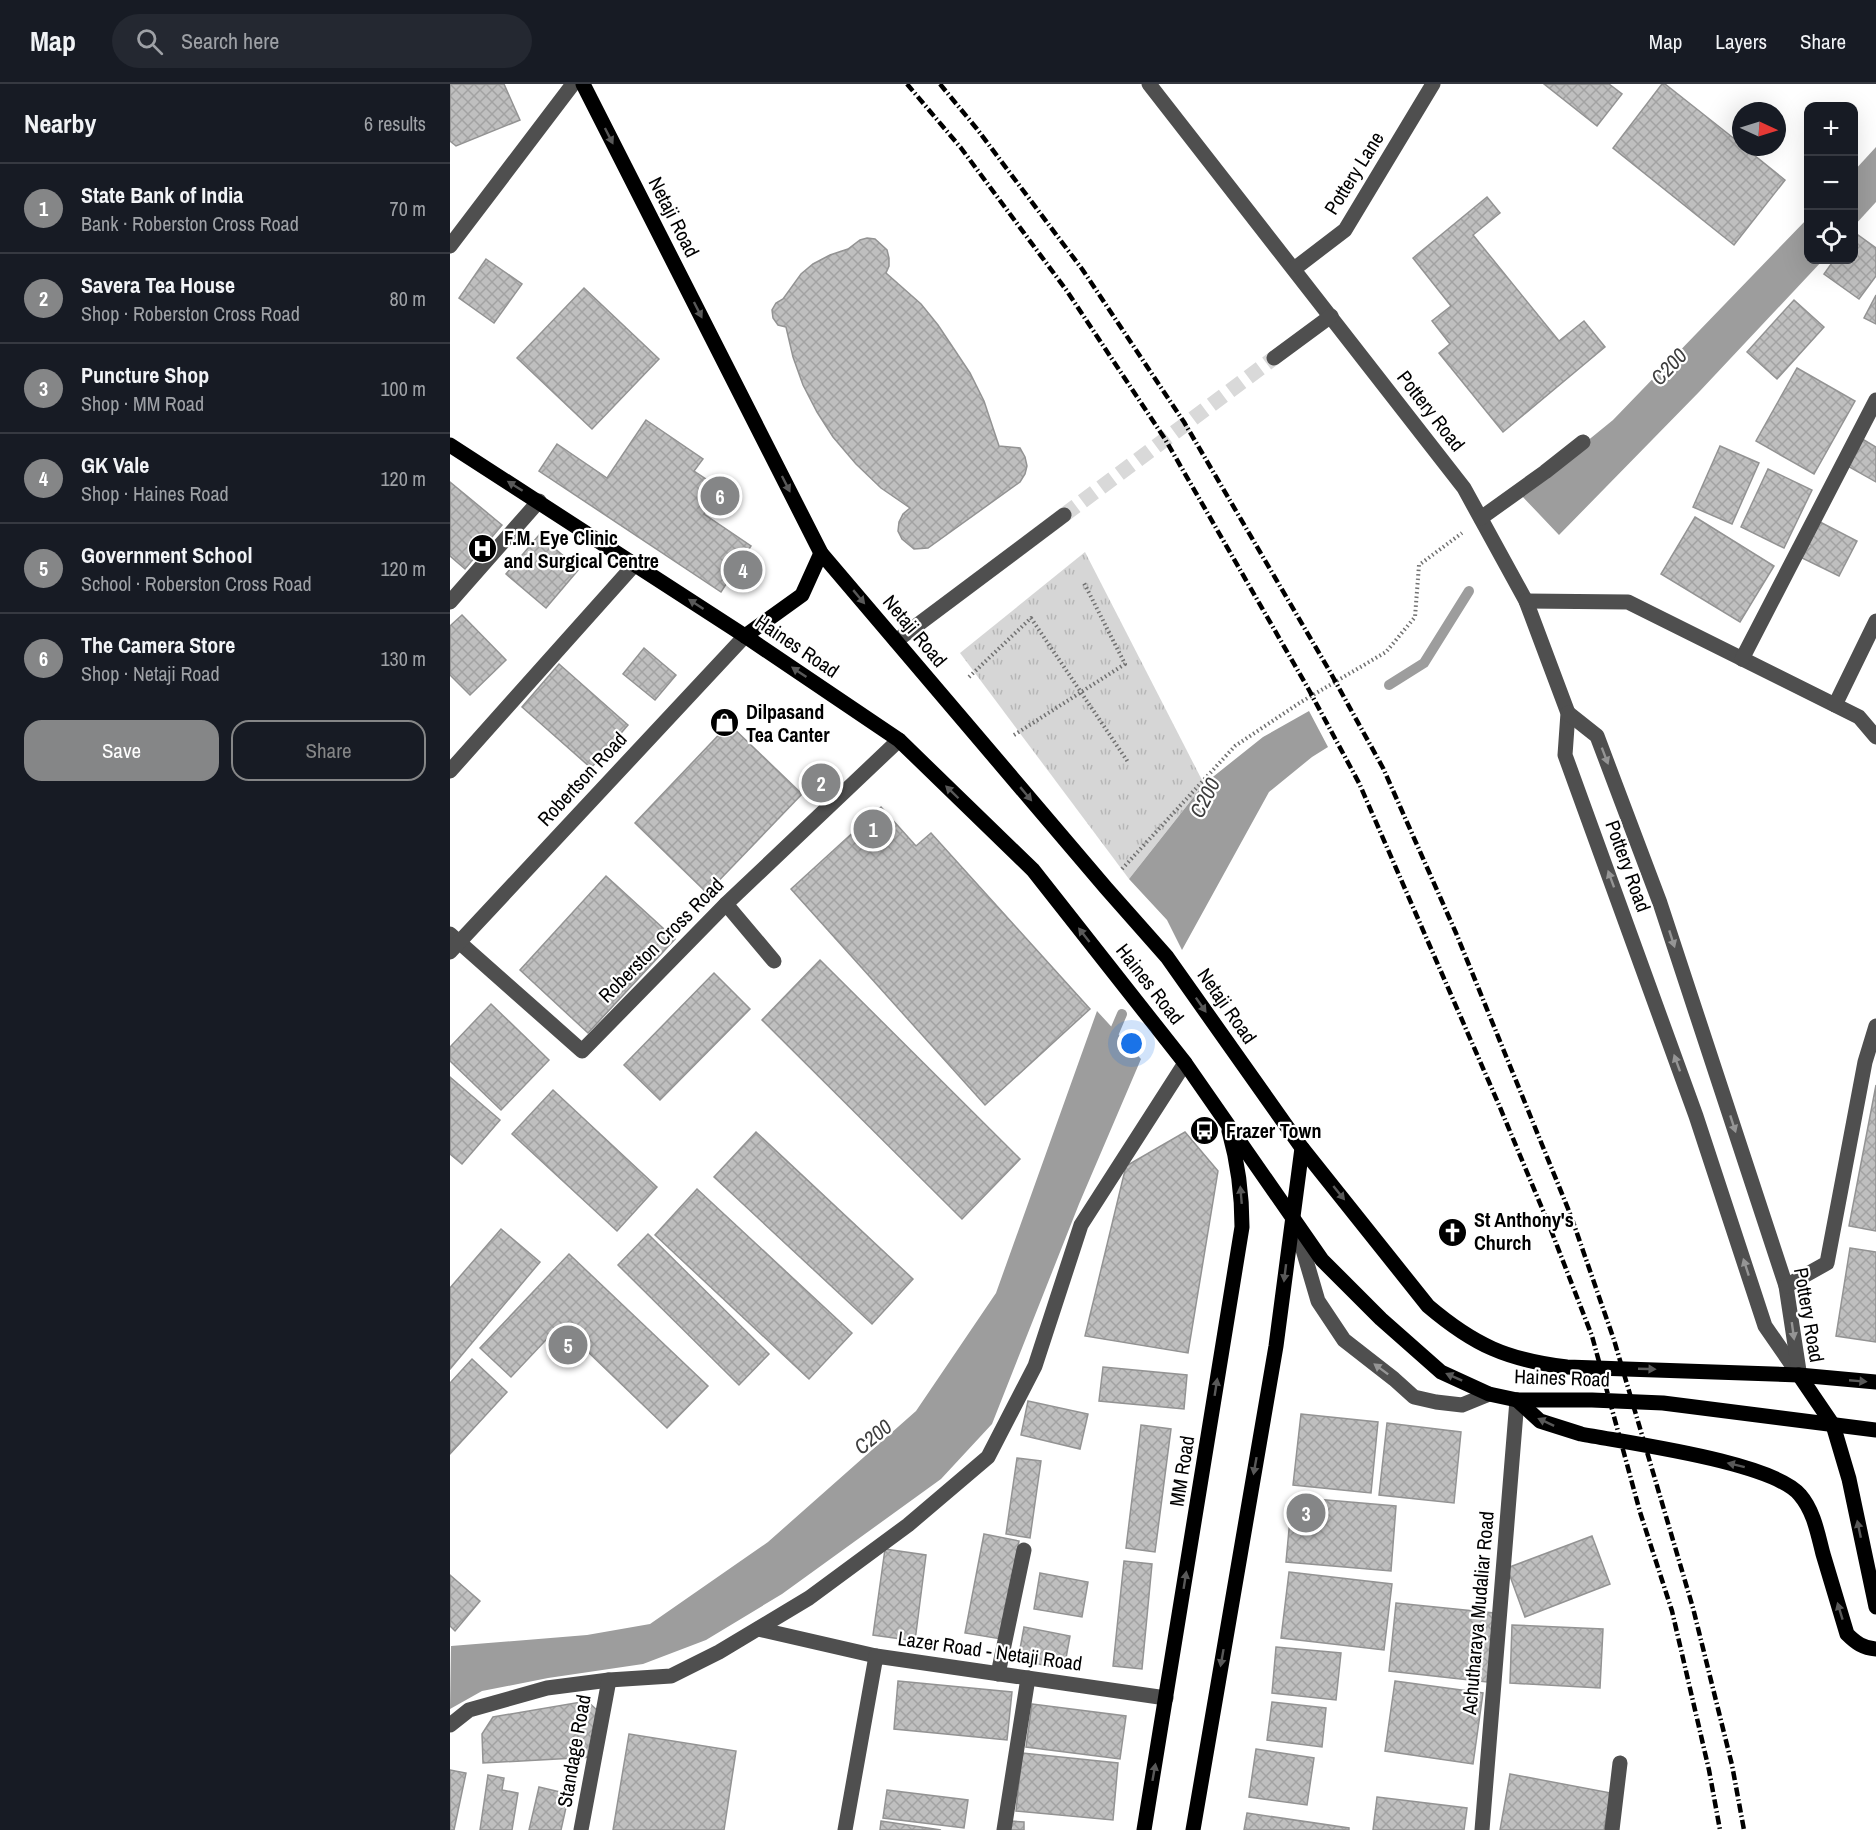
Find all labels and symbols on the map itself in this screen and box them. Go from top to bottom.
north arrow [1732,102,1786,156]
street label: Pottery Lane [1317,126,1390,219]
one-way arrow [604,127,614,145]
street label: Netaji Road [643,172,706,261]
one-way arrow [692,301,702,319]
water label: C200 [1644,341,1694,392]
street label: Pottery Road [1391,365,1472,457]
pin: 6 [700,474,740,518]
one-way arrow [781,475,791,492]
one-way arrow [507,481,523,492]
place label: F.M. Eye Clinic and Surgical Centre [504,524,659,574]
hospital icon: F.M. Eye Clinic and Surgical Centre [467,533,499,565]
pin: 4 [724,548,762,592]
street label: Netaji Road [877,589,954,673]
one-way arrow [852,590,865,605]
one-way arrow [688,599,704,610]
street label: Haines Road [750,608,845,684]
one-way arrow [791,667,807,678]
place label: Dilpasand Tea Canter [746,698,830,748]
shop icon: Dilpasand Tea Canter [709,707,741,739]
street label: Robertson Road [531,726,632,832]
one-way arrow [1600,747,1610,765]
pin: 2 [802,760,841,806]
water label: C200 [1182,772,1227,823]
one-way arrow [946,785,960,799]
one-way arrow [1019,786,1032,801]
pin: 1 [854,806,892,852]
street label: Pottery Road [1599,816,1658,915]
one-way arrow [1605,870,1615,888]
street label: Roberston Cross Road [592,871,729,1008]
one-way arrow [1079,927,1091,942]
one-way arrow [1668,930,1677,948]
street label: Haines Road [1110,938,1191,1030]
street label: Netaji Road [1192,962,1263,1049]
one-way arrow [1195,997,1206,1013]
your location [1117,1029,1146,1058]
one-way arrow [1672,1053,1682,1071]
bus stop icon: Frazer Town [1189,1115,1221,1147]
one-way arrow [1729,1115,1738,1133]
place label: Frazer Town [1226,1117,1321,1144]
one-way arrow [1236,1185,1246,1204]
one-way arrow [1333,1185,1346,1201]
place label: St Anthony's Church [1474,1206,1574,1256]
church icon: St Anthony's Church [1437,1216,1469,1248]
one-way arrow [1741,1258,1750,1276]
one-way arrow [1281,1263,1290,1282]
street label: Pottery Road [1788,1265,1831,1364]
pin: 5 [548,1322,588,1368]
one-way arrow [1788,1322,1797,1341]
street label: Haines Road [1514,1362,1610,1393]
one-way arrow [1374,1364,1389,1376]
one-way arrow [1637,1365,1656,1374]
one-way arrow [1445,1373,1462,1382]
one-way arrow [1849,1376,1868,1386]
one-way arrow [1212,1378,1221,1397]
water label: C200 [848,1412,898,1461]
one-way arrow [1537,1418,1554,1427]
street label: MM Road [1163,1434,1200,1508]
one-way arrow [1251,1456,1260,1475]
one-way arrow [1726,1460,1745,1470]
pin: 3 [1286,1490,1326,1536]
street label: Achutharaya Mudaliar Road [1455,1510,1500,1717]
one-way arrow [1854,1520,1864,1538]
one-way arrow [1181,1570,1190,1589]
one-way arrow [1835,1602,1844,1620]
street label: Lazer Road - Netaji Road [896,1624,1084,1677]
one-way arrow [1218,1648,1227,1667]
street label: Standage Road [550,1692,597,1809]
one-way arrow [1149,1763,1158,1782]

